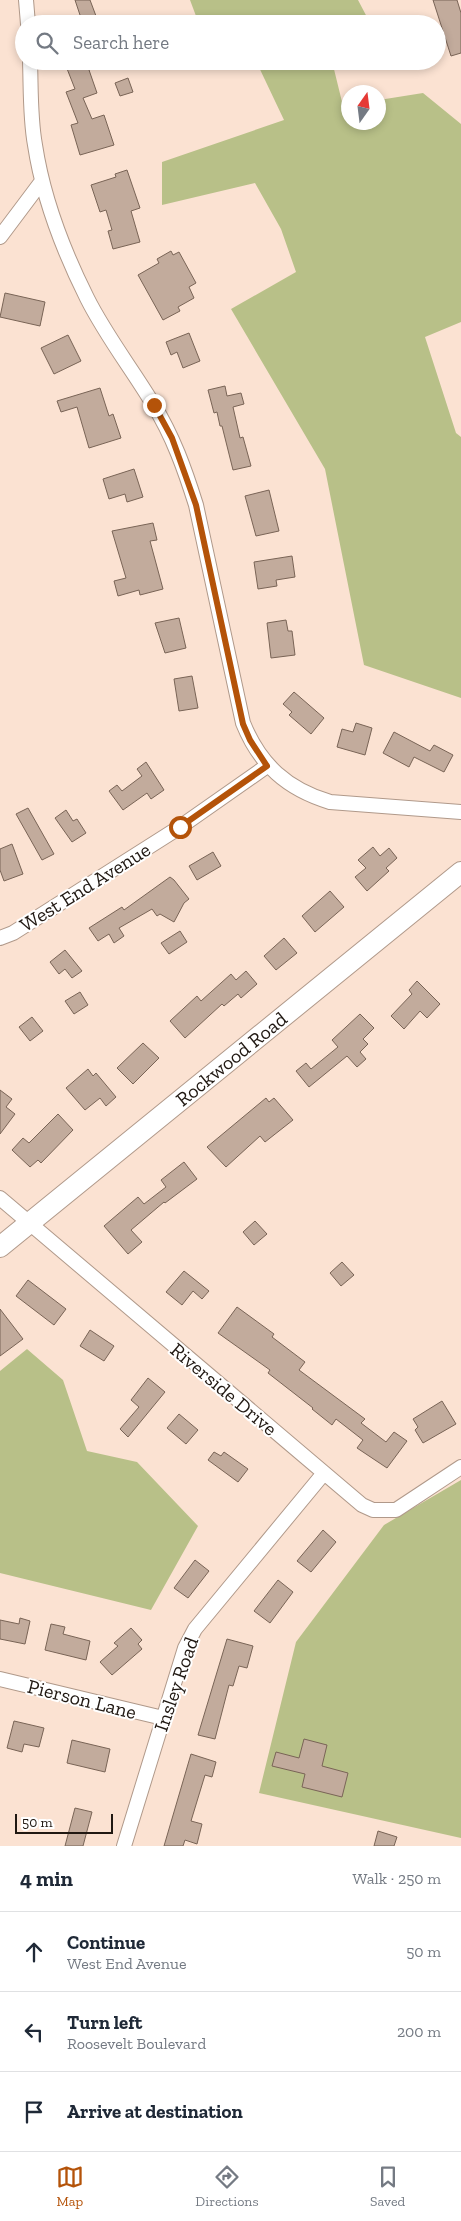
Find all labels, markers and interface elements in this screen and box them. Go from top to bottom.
search box [15,15,446,70]
icon: search [33,29,61,57]
text: Search here [73,31,169,54]
north arrow [341,85,386,130]
route end [143,394,166,417]
route start [169,816,192,839]
street label: West End Avenue [15,837,155,937]
street label: Rockwood Road [171,1007,292,1111]
street label: Riverside Drive [166,1337,282,1441]
street label: Insley Road [149,1634,203,1734]
street label: Pierson Lane [25,1674,139,1724]
scale bar [15,1811,112,1834]
text: 50 m [22,1814,53,1831]
text: 4 min [20,1866,73,1891]
text: Walk · 250 m [353,1869,441,1888]
text: Continue [67,1931,145,1954]
icon: ahead [20,1938,48,1966]
text: 50 m [406,1942,441,1961]
text: West End Avenue [67,1954,187,1973]
text: Turn left [67,2011,142,2034]
icon: left [20,2018,48,2046]
text: 200 m [397,2022,441,2041]
text: Roosevelt Boulevard [67,2034,206,2053]
icon: arrive [20,2098,48,2126]
text: Arrive at destination [67,2100,243,2123]
tab: Map [56,2163,84,2210]
tab: Directions [195,2163,259,2210]
tab: Saved [370,2163,405,2210]

